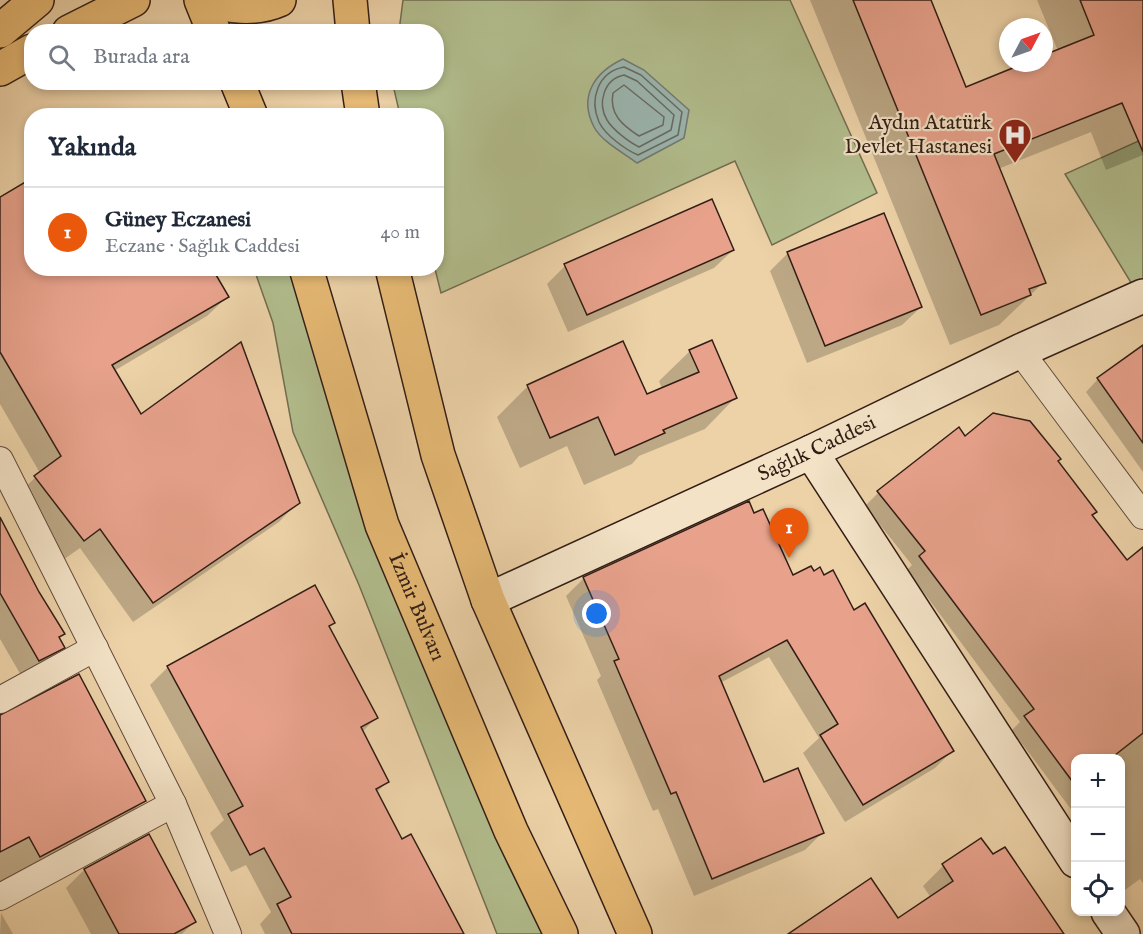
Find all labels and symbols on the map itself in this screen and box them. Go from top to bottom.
north arrow [999,18,1053,72]
place label: Aydın Atatürk Devlet Hastanesi [845,110,993,161]
hospital icon: Aydın Atatürk Devlet Hastanesi [997,117,1033,164]
street label: Sağlık Caddesi [753,409,880,488]
pin: 1 [770,508,808,558]
street label: İzmir Bulvarı [382,549,451,665]
your location [582,599,611,628]

